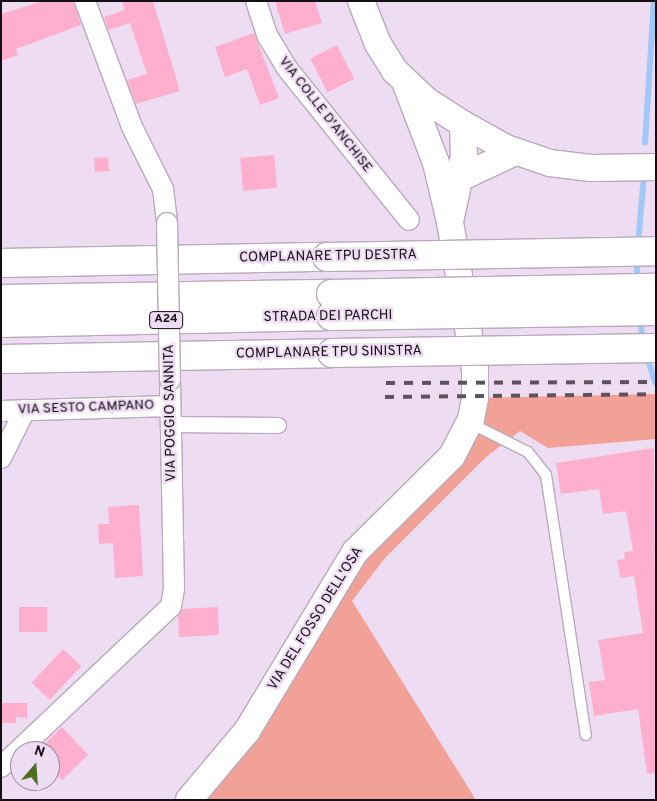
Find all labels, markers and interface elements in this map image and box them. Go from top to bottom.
street label: VIA COLLE D'ANCHISE [274,53,376,177]
street label: COMPLANARE TPU DESTRA [239,247,417,267]
street label: STRADA DEI PARCHI [263,307,393,327]
road number: A24 [148,310,184,330]
street label: COMPLANARE TPU SINISTRA [236,343,422,363]
street label: VIA POGGIO SANNITA [161,344,181,482]
street label: VIA SESTO CAMPANO [17,397,155,419]
street label: VIA DEL FOSSO DELL'OSA [265,544,367,694]
north arrow [10,741,60,791]
text: N [32,743,47,762]

